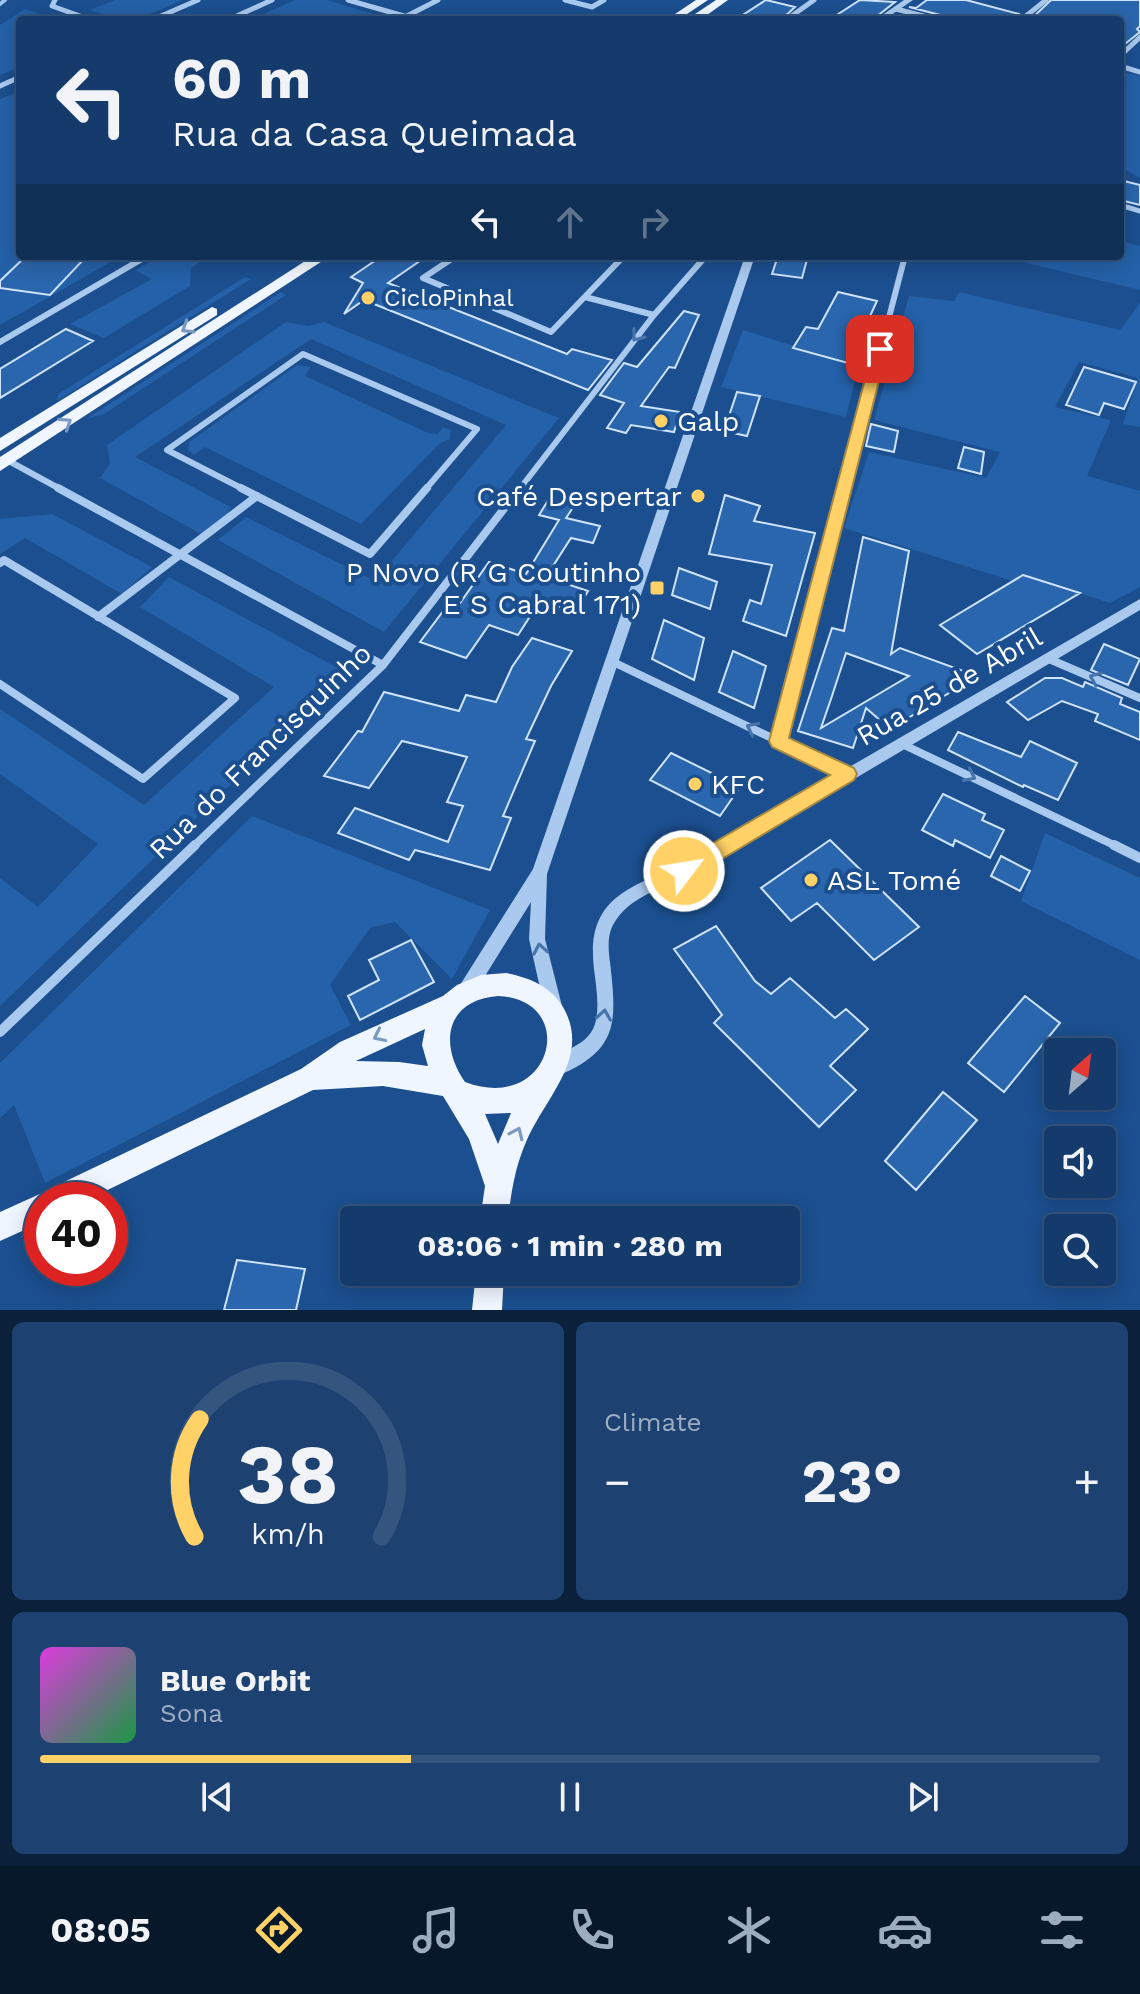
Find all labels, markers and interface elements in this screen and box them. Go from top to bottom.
text: 60 m [172,46,311,112]
icon: left [40,48,144,152]
text: Rua da Casa Queimada [172,113,577,155]
icon: left [464,200,508,244]
icon: ahead [548,200,592,244]
icon: right [632,200,676,244]
place label: CicloPinhal [384,284,514,312]
marker: CicloPinhal [359,289,377,307]
pin [846,315,914,383]
one-way arrow [181,318,196,333]
one-way arrow [632,327,646,342]
icon: arrive [858,327,902,371]
place label: Galp [677,405,739,438]
marker: Galp [652,412,670,430]
one-way arrow [57,417,71,432]
place label: Café Despertar [476,480,682,513]
marker: Café Despertar [689,487,707,505]
place label: P Novo (R G Coutinho E S Cabral 171) [346,556,641,621]
marker: P Novo (R G Coutinho E S Cabral 171) [648,579,666,597]
street label: Rua 25 de Abril [851,620,1048,753]
street label: Rua do Francisquinho [142,637,378,866]
one-way arrow [1089,672,1103,688]
one-way arrow [745,722,760,738]
one-way arrow [962,766,976,782]
place label: KFC [711,768,765,801]
marker: KFC [686,775,704,793]
position arrow [642,829,726,913]
place label: ASL Tomé [827,864,961,897]
marker: ASL Tomé [802,871,820,889]
one-way arrow [532,942,549,956]
one-way arrow [595,1008,612,1021]
one-way arrow [373,1026,388,1042]
north arrow [1044,1038,1116,1110]
map controls [1044,1038,1116,1286]
button: sound [1044,1126,1116,1198]
one-way arrow [508,1127,524,1141]
speed limit sign: 40 [24,1182,128,1286]
button: search [1044,1214,1116,1286]
text: 08:06 · 1 min · 280 m [417,1228,723,1263]
text: Climate [604,1407,702,1437]
text: 38 [237,1426,339,1523]
text: 23° [801,1446,903,1517]
text: − [604,1456,631,1508]
text: + [1073,1456,1100,1508]
text: km/h [251,1517,325,1551]
text: Blue Orbit [160,1663,310,1698]
text: Sona [160,1698,223,1728]
icon: previous [195,1775,239,1819]
icon: pause [548,1775,592,1819]
icon: next [901,1775,945,1819]
icon: directions [251,1902,307,1958]
icon: music [408,1902,464,1958]
icon: phone [564,1902,620,1958]
icon: climate [721,1902,777,1958]
icon: car [877,1902,933,1958]
icon: filters [1034,1902,1090,1958]
text: 08:05 [50,1909,151,1951]

